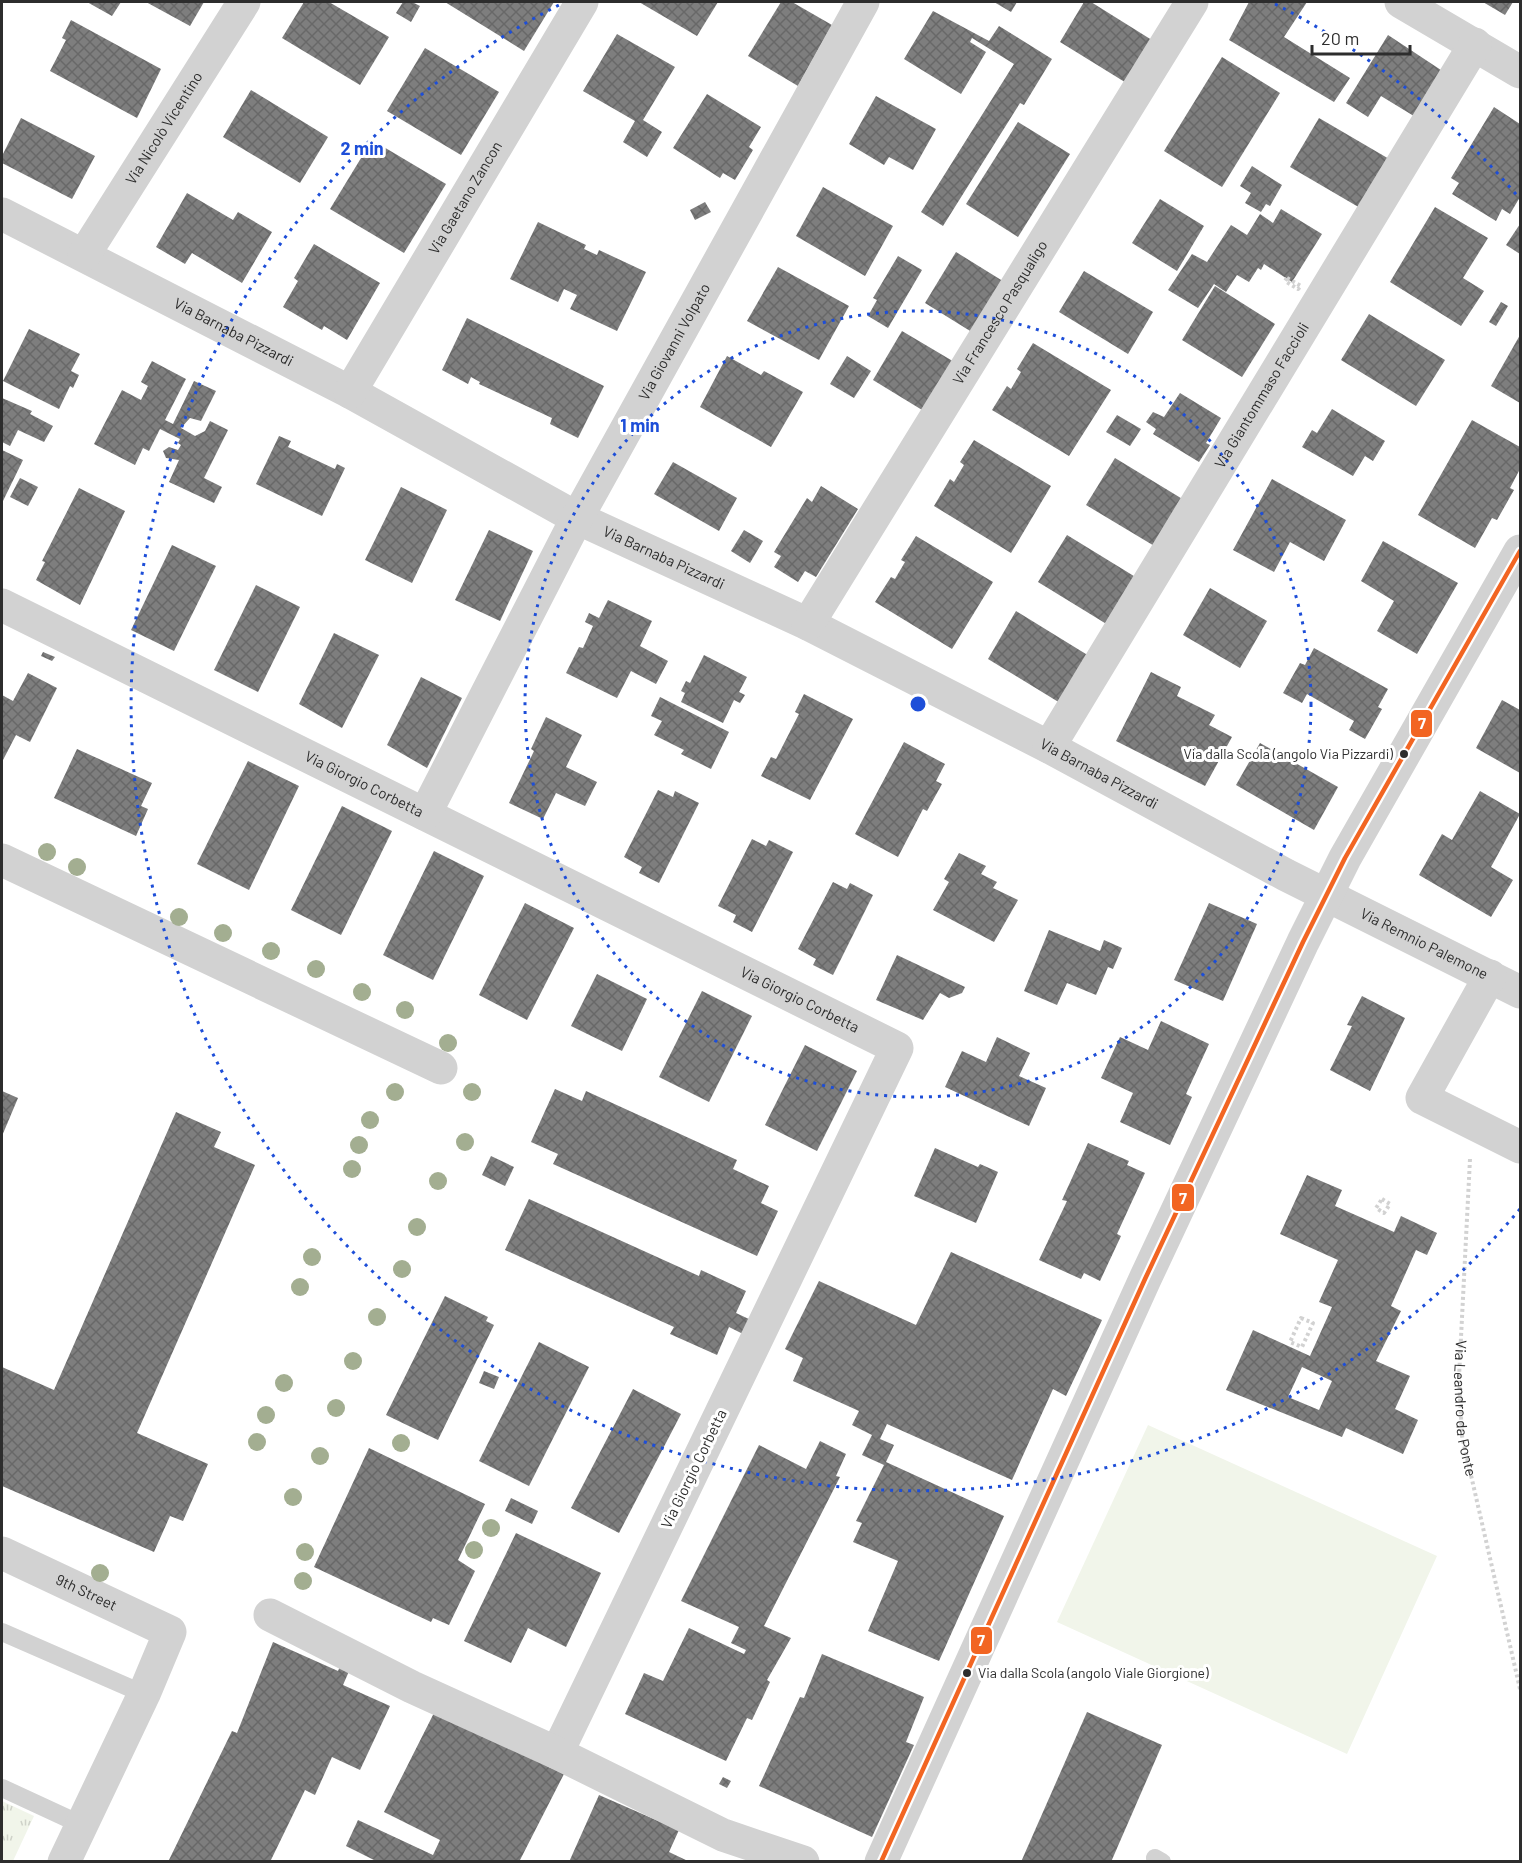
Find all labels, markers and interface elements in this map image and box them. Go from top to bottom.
scale bar [1312,18,1410,56]
text: 20 m [1321,27,1359,49]
street label: Via Nicolò Vicentino [121,68,206,187]
text: 2 min [340,137,384,159]
street label: Via Gaetano Zancon [424,138,505,257]
street label: Via Francesco Pasqualigo [948,237,1051,387]
street label: Via Giovanni Volpato [634,280,713,403]
street label: Via Barnaba Pizzardi [171,294,297,370]
street label: Via Giantommaso Faccioli [1210,319,1312,471]
text: 1 min [620,414,660,436]
street label: Via Barnaba Pizzardi [601,521,728,593]
centre of rings [908,694,928,714]
line badge: 7 [1410,709,1433,738]
text: 7 [1418,713,1426,732]
street label: Via Barnaba Pizzardi [1037,734,1162,812]
place label: Via dalla Scola (angolo Via Pizzardi) [1184,745,1393,762]
street label: Via Giorgio Corbetta [302,746,427,820]
marker: Via dalla Scola (angolo Via Pizzardi) [1398,748,1410,760]
street label: Via Remnio Palemone [1358,904,1491,983]
street label: Via Giorgio Corbetta [738,962,862,1036]
line badge: 7 [1171,1183,1195,1212]
text: 7 [1179,1188,1187,1207]
street label: Via Leandro da Ponte [1451,1340,1481,1478]
street label: Via Giorgio Corbetta [656,1406,730,1531]
street label: 9th Street [53,1570,120,1614]
line badge: 7 [970,1626,993,1655]
text: 7 [977,1630,985,1649]
place label: Via dalla Scola (angolo Viale Giorgione) [978,1664,1209,1681]
marker: Via dalla Scola (angolo Viale Giorgione) [961,1667,973,1679]

